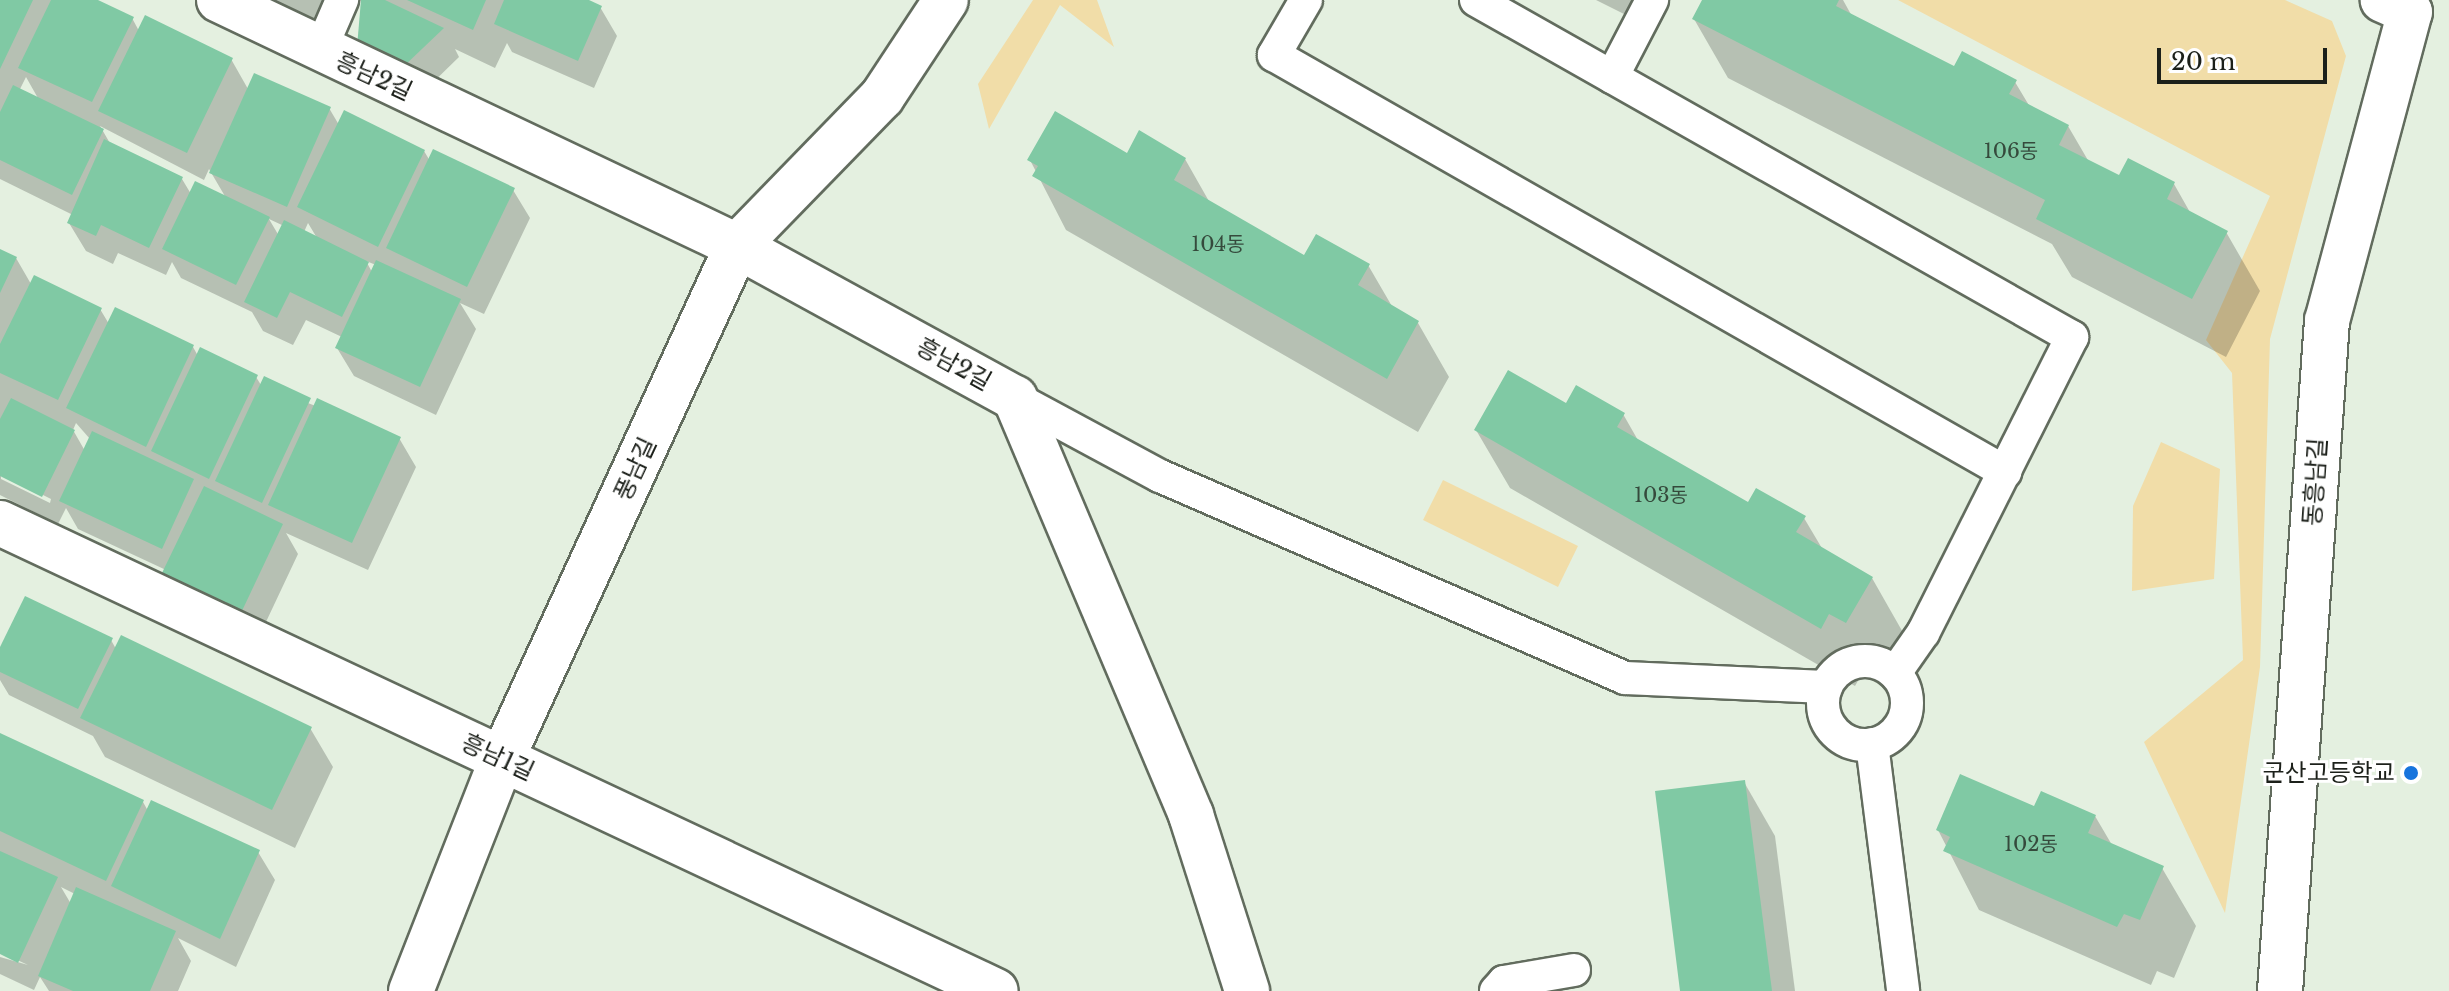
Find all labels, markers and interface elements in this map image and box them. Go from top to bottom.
scale bar [2161,32,2331,82]
street label: 흥남2길 [331,46,417,106]
text: 20 m [2171,47,2236,76]
house number: 106동 [1984,139,2038,163]
house number: 104동 [1191,232,1245,256]
street label: 흥남2길 [912,332,996,396]
street label: 풍남길 [608,433,662,505]
street label: 동흥남길 [2298,437,2332,527]
house number: 103동 [1634,483,1688,507]
street label: 흥남1길 [457,728,539,786]
place label: 군산고등학교 [2263,759,2395,787]
marker: 군산고등학교 [2402,764,2420,782]
house number: 102동 [2004,832,2058,856]

